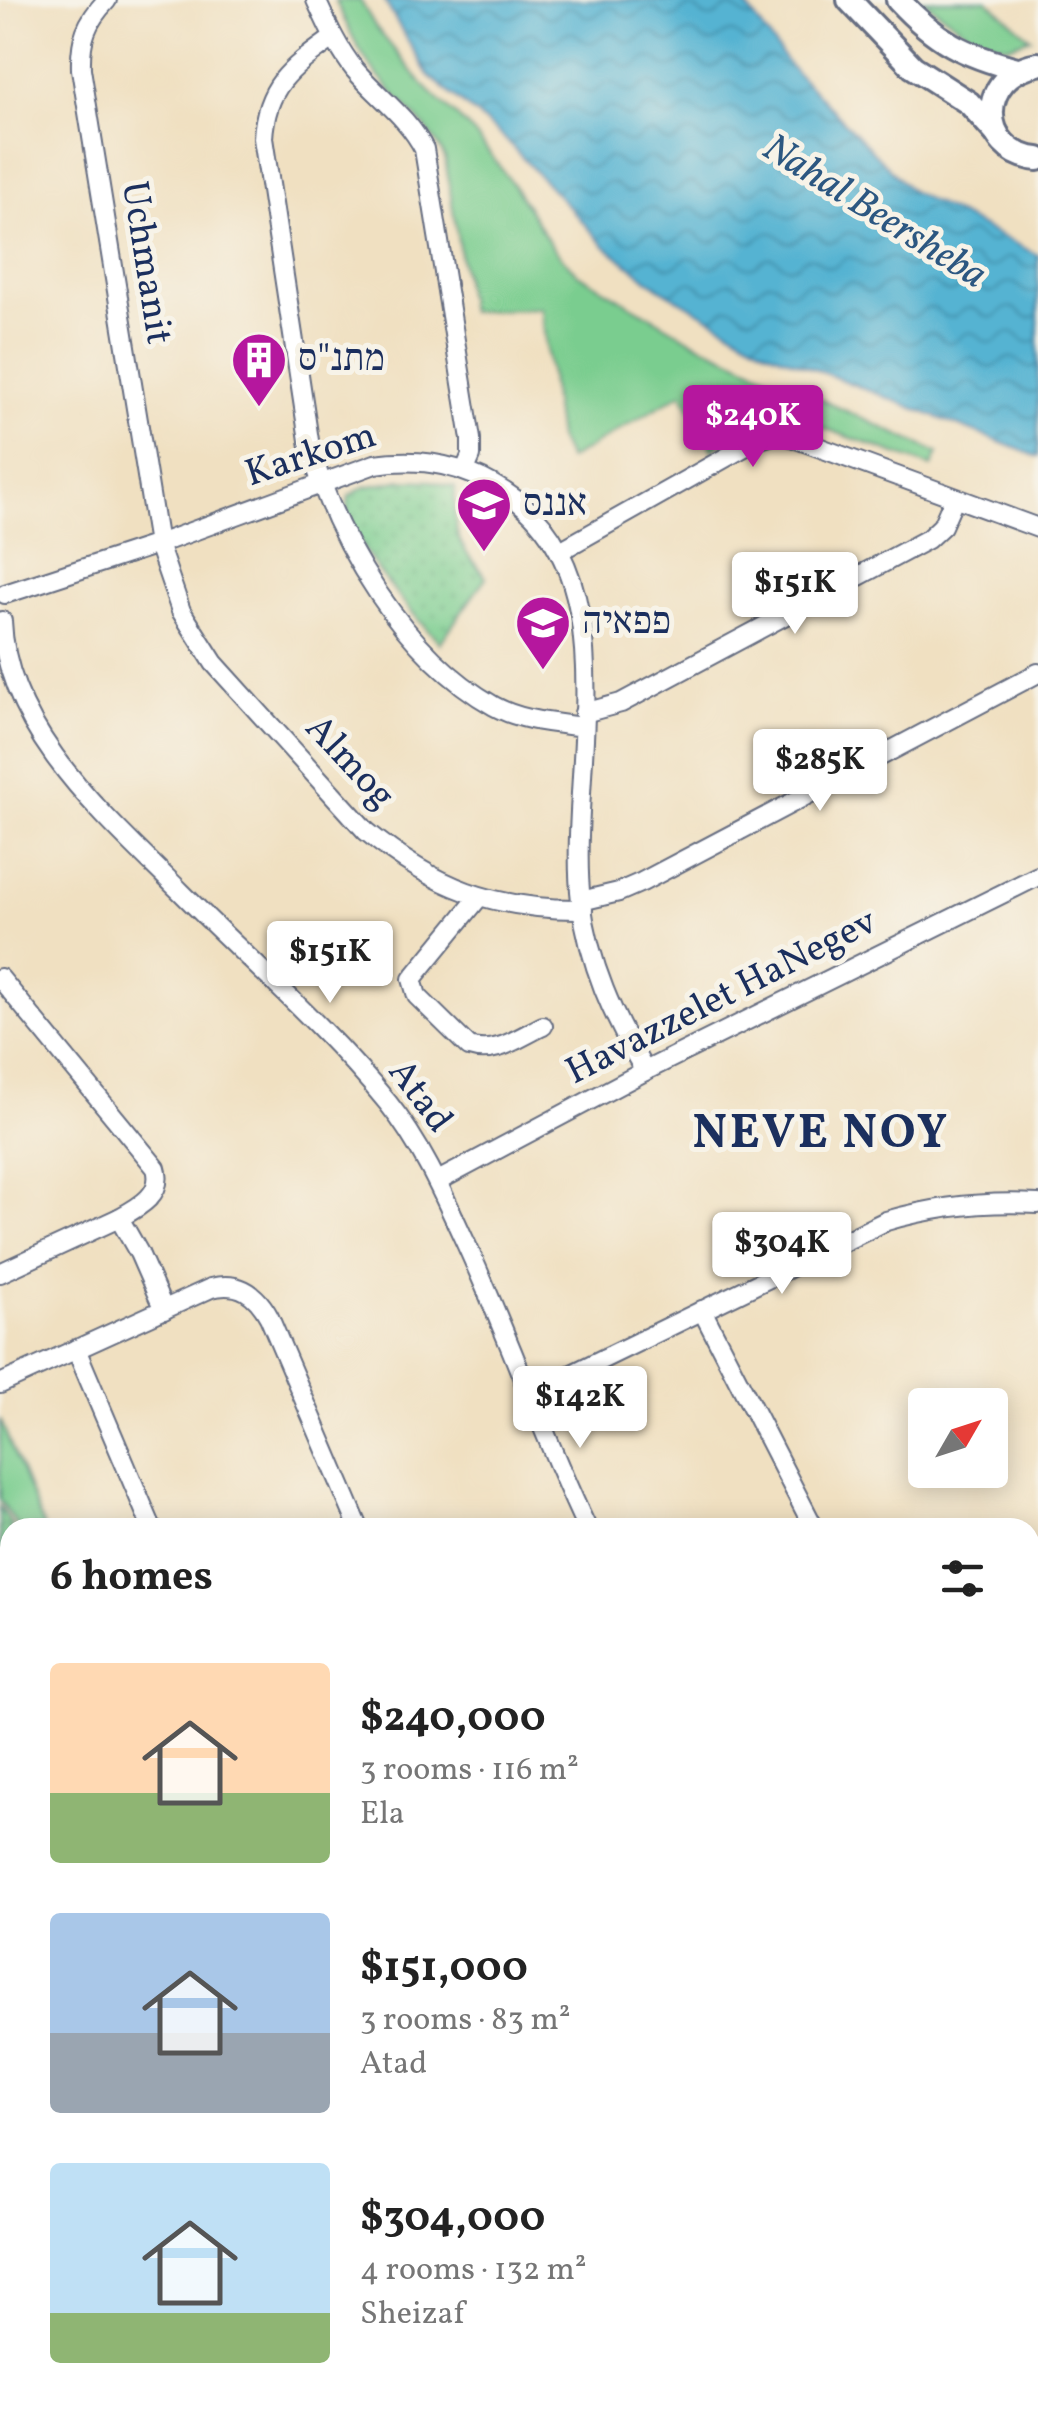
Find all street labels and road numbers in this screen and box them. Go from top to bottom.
street label: Uchmanit [106,178,184,348]
street label: Karkom [239,410,383,502]
street label: Almog [292,704,406,822]
street label: Havazzelet HaNegev [557,897,887,1099]
street label: Atad [374,1049,464,1145]

